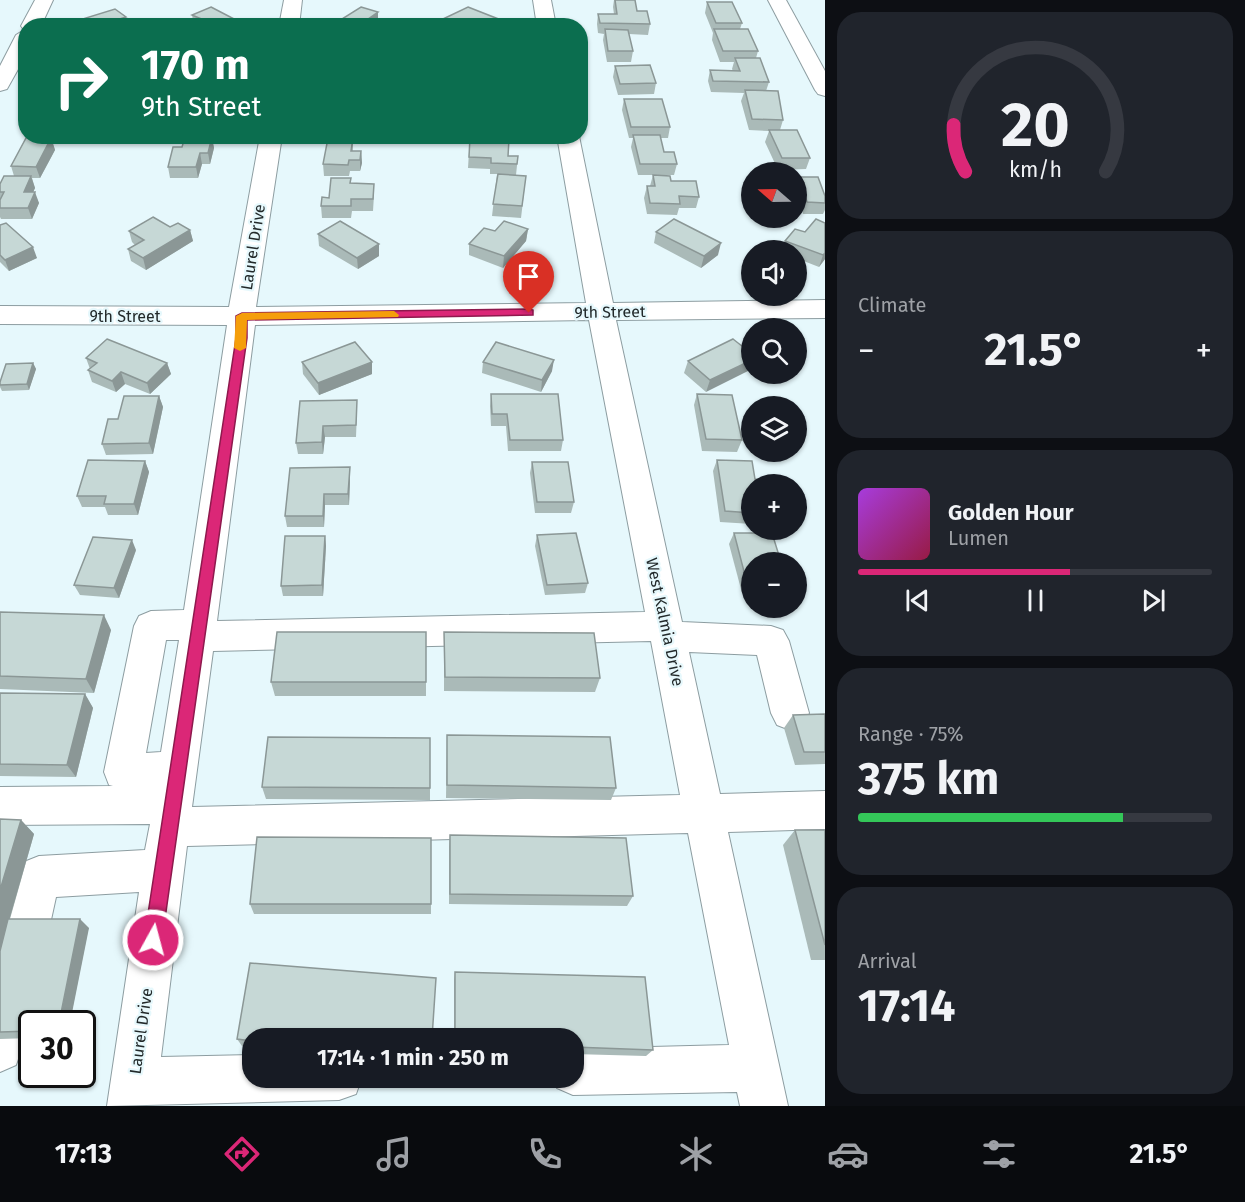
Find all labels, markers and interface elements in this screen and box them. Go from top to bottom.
text: 170 m [141,40,250,90]
icon: right [42,42,120,120]
text: 20 [1001,89,1069,164]
text: 9th Street [141,91,261,123]
text: km/h [1008,158,1062,184]
north arrow [741,162,807,228]
map controls [741,162,807,618]
street label: Laurel Drive [237,203,269,291]
button: sound [741,240,807,306]
pin [503,251,554,313]
icon: arrive [512,260,545,293]
text: Climate [858,293,926,317]
street label: 9th Street [574,302,646,322]
street label: 9th Street [89,307,161,326]
button: search [741,318,807,384]
text: 21.5° [984,323,1086,377]
text: − [858,331,875,371]
text: + [1196,331,1212,371]
button: layers [741,396,807,462]
button: + [741,474,807,540]
text: Golden Hour [948,499,1074,526]
text: Lumen [948,526,1009,550]
button: − [741,552,807,618]
street label: West Kalmia Drive [642,556,688,688]
icon: previous [901,584,934,617]
icon: pause [1019,584,1052,617]
icon: next [1137,584,1170,617]
text: Range · 75% [858,722,964,746]
text: 375 km [858,752,999,806]
position arrow [121,908,185,972]
text: Arrival [858,949,917,973]
text: 17:14 [858,979,956,1033]
street label: Laurel Drive [126,987,156,1075]
speed limit sign: 30 [18,1010,96,1088]
text: 17:14 · 1 min · 250 m [317,1044,509,1071]
icon: directions [221,1133,263,1175]
icon: music [373,1133,415,1175]
icon: phone [524,1133,566,1175]
icon: climate [675,1133,717,1175]
icon: car [827,1133,869,1175]
icon: filters [978,1133,1020,1175]
text: 17:13 [55,1138,112,1170]
text: 21.5° [1129,1138,1190,1170]

